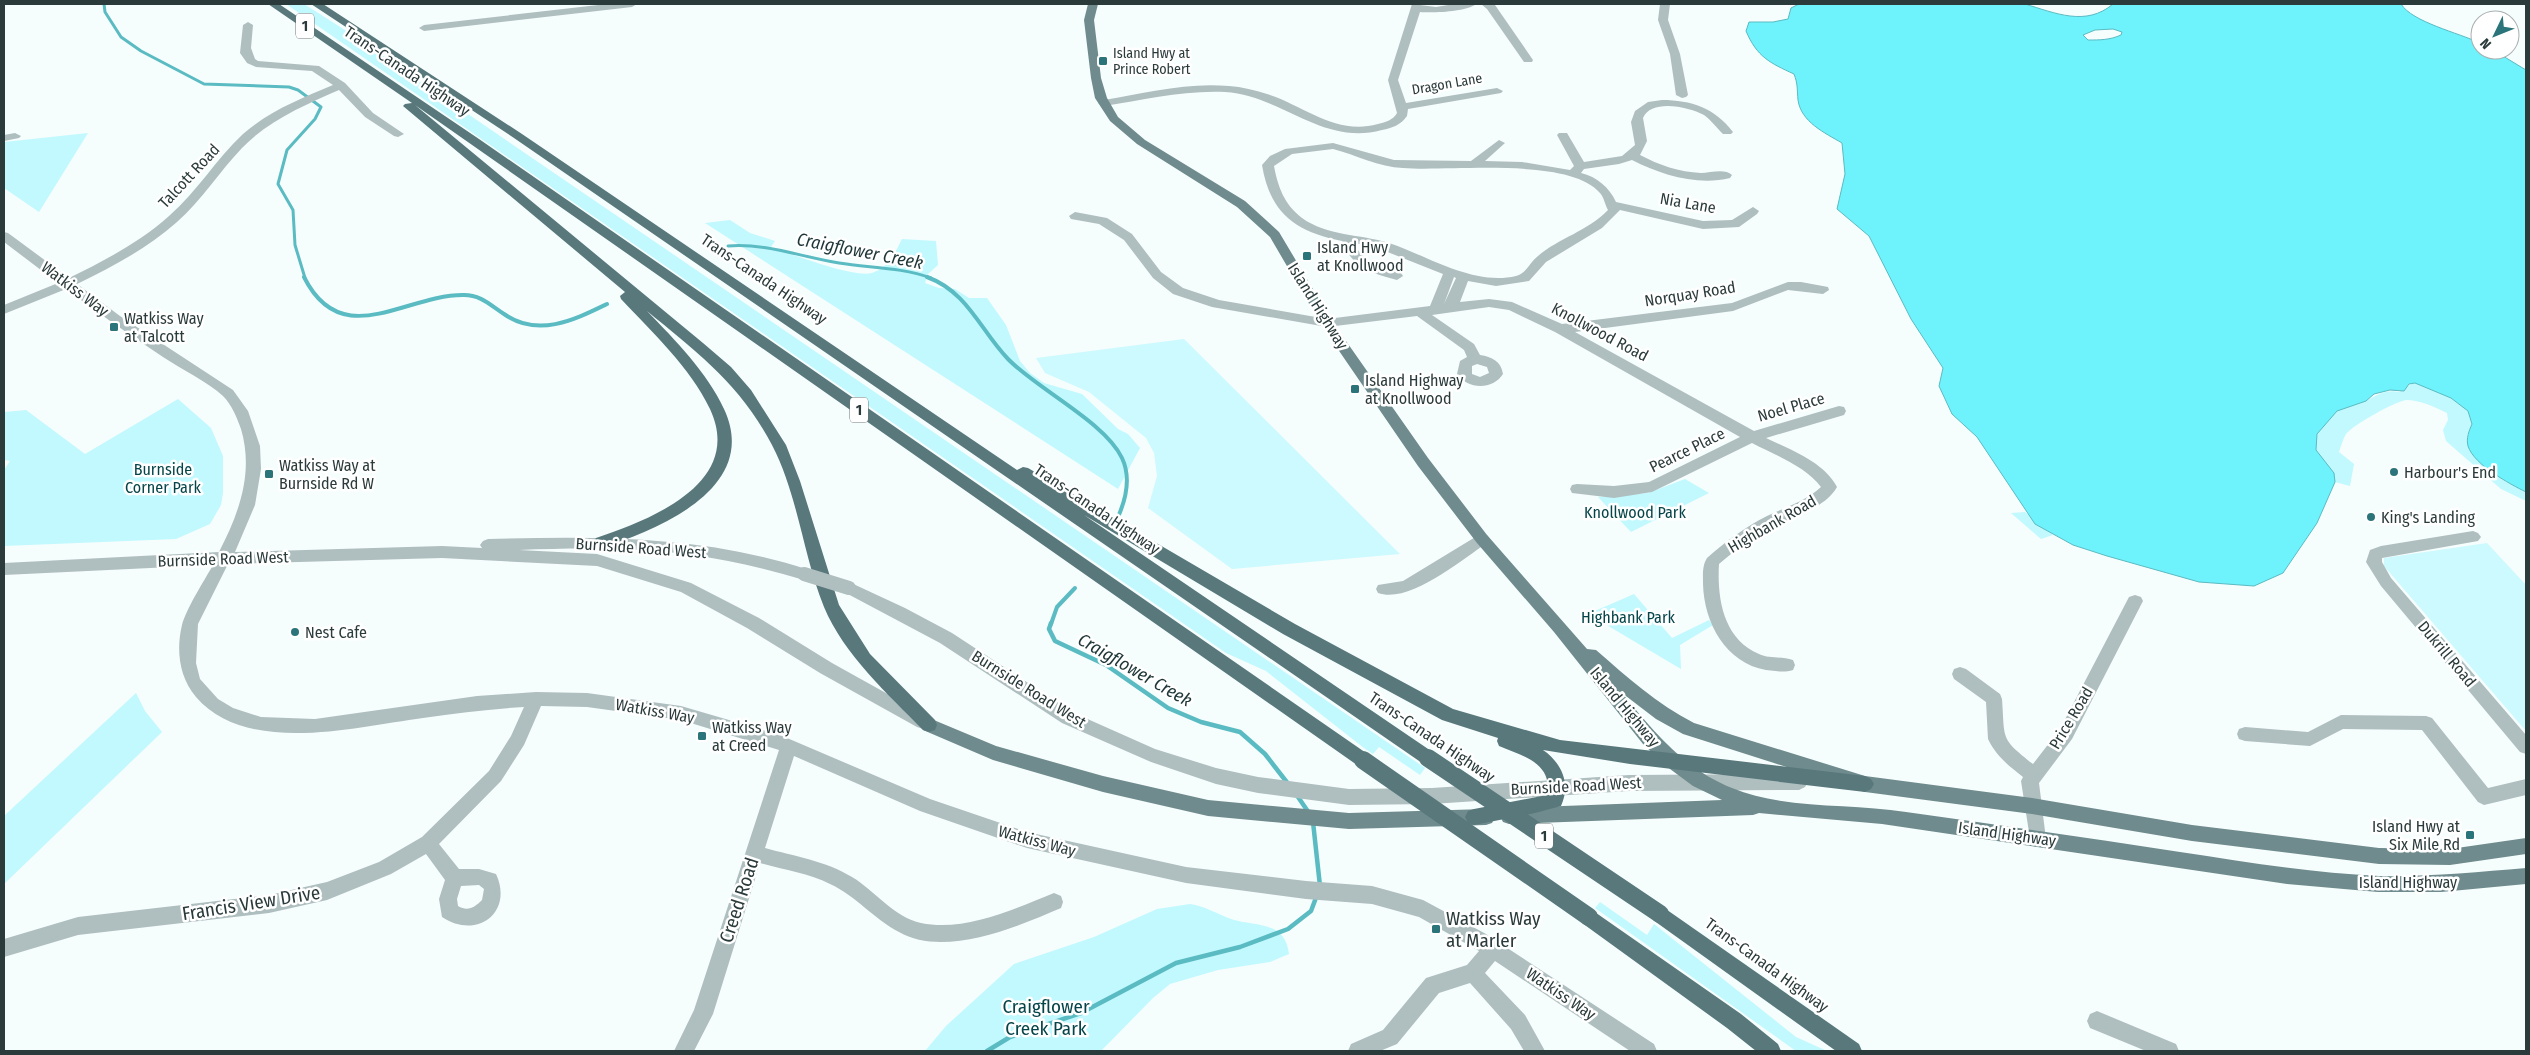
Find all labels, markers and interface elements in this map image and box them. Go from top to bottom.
north arrow [2470,10,2520,60]
road number: 1 [296,14,314,38]
street label: Trans-Canada Highway [340,22,474,121]
text: N [2477,35,2495,52]
place label: Island Hwy at Prince Robert [1113,45,1191,78]
marker: Island Hwy at Prince Robert [1097,55,1109,67]
street label: Dragon Lane [1411,69,1483,99]
street label: Talcott Road [155,140,223,212]
street label: Nia Lane [1659,189,1718,217]
water label: Craigflower Creek [795,228,925,274]
street label: Trans-Canada Highway [697,230,831,329]
place label: Island Hwy at Knollwood [1317,238,1403,275]
marker: Island Hwy at Knollwood [1301,250,1313,262]
street label: Watkiss Way [38,257,113,321]
street label: Island Highway [1284,259,1353,354]
street label: Norquay Road [1643,277,1737,311]
street label: Knollwood Road [1548,299,1652,365]
place label: Watkiss Way at Talcott [124,309,204,346]
marker: Watkiss Way at Talcott [108,321,120,333]
place label: Island Highway at Knollwood [1365,371,1464,408]
marker: Island Highway at Knollwood [1349,383,1361,395]
street label: Noel Place [1755,388,1827,426]
road number: 1 [850,398,868,422]
street label: Pearce Place [1646,424,1728,476]
place label: Watkiss Way at Burnside Rd W [279,456,376,493]
park label: Burnside Corner Park [125,460,201,497]
street label: Trans-Canada Highway [1030,460,1164,559]
place label: Harbour's End [2404,463,2496,482]
marker: Harbour's End [2388,466,2400,478]
marker: Watkiss Way at Burnside Rd W [263,468,275,480]
street label: Highbank Road [1725,491,1819,557]
park label: Knollwood Park [1584,503,1686,522]
place label: King's Landing [2381,508,2475,527]
marker: King's Landing [2365,511,2377,523]
street label: Burnside Road West [575,534,708,562]
street label: Burnside Road West [157,547,290,571]
park label: Highbank Park [1581,608,1676,627]
street label: Dukrill Road [2414,617,2480,691]
place label: Nest Cafe [305,623,367,642]
marker: Nest Cafe [289,626,301,638]
water label: Craigflower Creek [1074,628,1196,712]
street label: Burnside Road West [968,646,1090,732]
street label: Island Highway [1586,663,1664,751]
street label: Price Road [2045,684,2097,752]
street label: Trans-Canada Highway [1365,688,1499,787]
street label: Watkiss Way [614,695,697,727]
place label: Watkiss Way at Creed [712,718,792,755]
marker: Watkiss Way at Creed [696,730,708,742]
street label: Burnside Road West [1510,773,1643,799]
place label: Island Hwy at Six Mile Rd [2372,817,2461,854]
street label: Island Highway [1957,818,2058,850]
street label: Watkiss Way [996,822,1079,861]
road number: 1 [1535,824,1553,848]
marker: Island Hwy at Six Mile Rd [2464,829,2476,841]
street label: Creed Road [714,854,764,946]
street label: Island Highway [2359,873,2458,892]
street label: Francis View Drive [180,881,322,925]
place label: Watkiss Way at Marler [1446,907,1541,952]
street label: Trans-Canada Highway [1702,914,1833,1017]
marker: Watkiss Way at Marler [1430,923,1442,935]
street label: Watkiss Way [1523,964,1600,1025]
park label: Craigflower Creek Park [1002,995,1090,1040]

